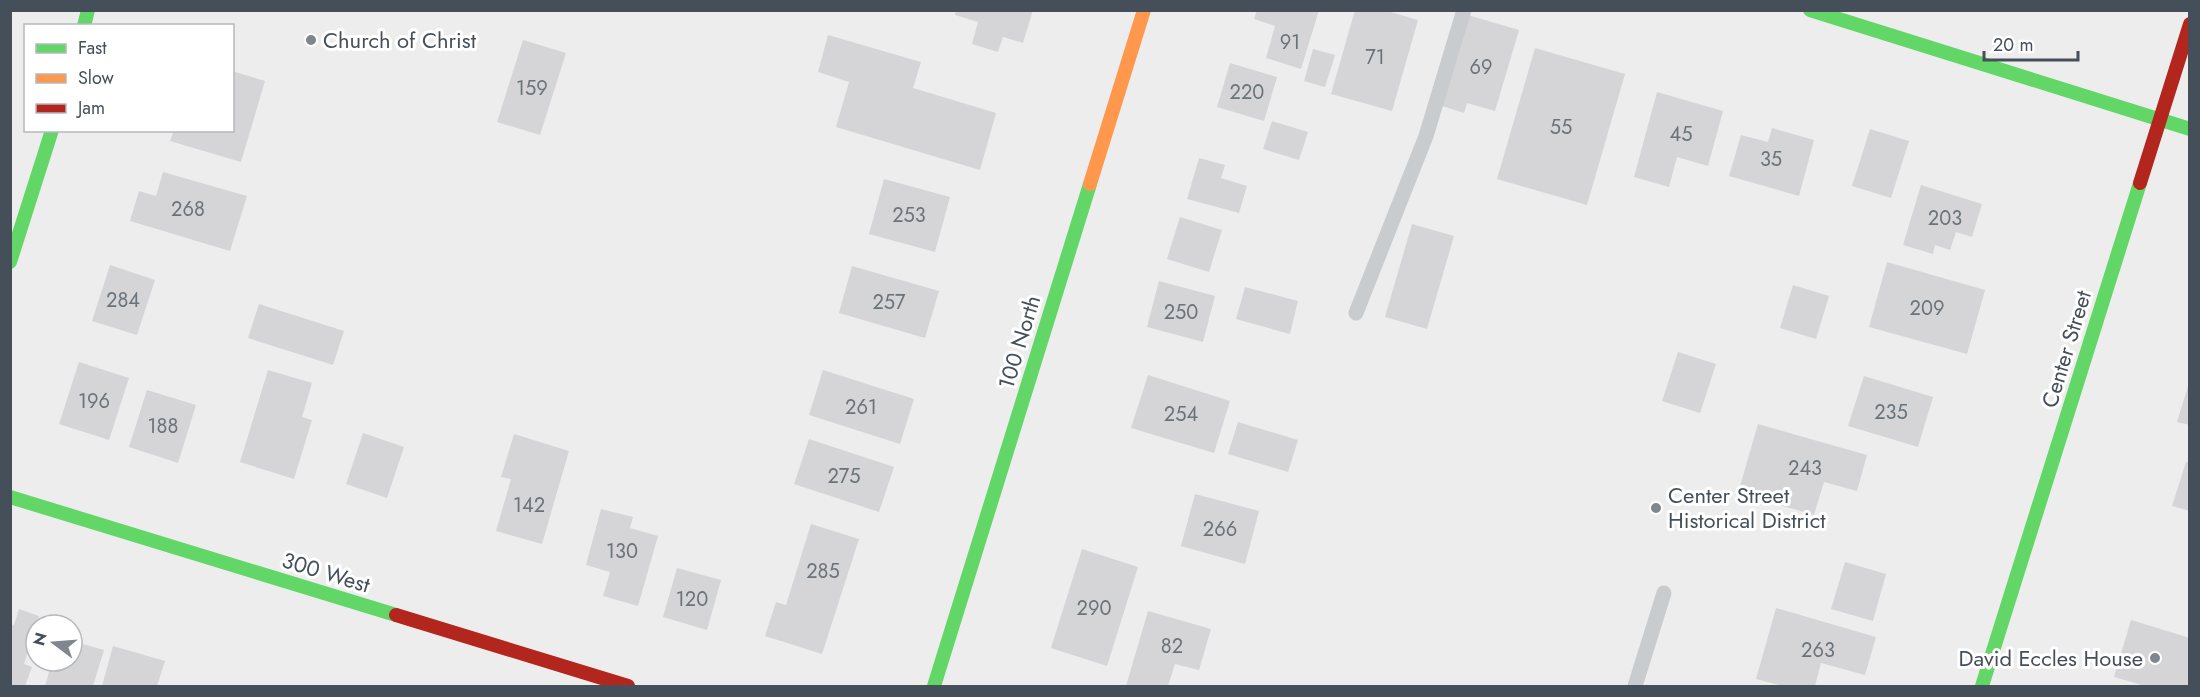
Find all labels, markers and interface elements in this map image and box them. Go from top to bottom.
legend [24,24,234,132]
place label: Church of Christ [323,24,477,56]
scale bar [1984,24,2078,62]
house number: 91 [1280,28,1300,57]
text: 20 m [1993,32,2033,58]
marker: Church of Christ [304,33,318,47]
text: Fast [78,35,107,61]
house number: 71 [1365,43,1385,72]
house number: 69 [1469,53,1493,82]
text: Slow [78,65,115,91]
house number: 159 [516,74,548,103]
house number: 220 [1230,78,1264,107]
text: Jam [76,95,105,121]
house number: 55 [1550,113,1572,142]
house number: 45 [1670,120,1692,149]
house number: 35 [1760,145,1782,174]
house number: 268 [171,195,205,224]
house number: 253 [892,201,926,230]
house number: 203 [1928,204,1962,233]
house number: 284 [106,286,140,315]
street label: Center Street [2033,286,2099,412]
house number: 257 [872,288,906,317]
street label: 100 North [990,291,1048,393]
house number: 209 [1910,294,1944,323]
house number: 250 [1164,298,1198,327]
house number: 196 [78,387,110,416]
house number: 261 [845,393,877,422]
house number: 235 [1874,398,1908,427]
house number: 254 [1164,400,1198,429]
house number: 188 [148,412,178,441]
house number: 243 [1788,454,1822,483]
house number: 275 [827,462,861,491]
place label: Center Street Historical District [1668,479,1826,536]
house number: 142 [513,491,545,520]
marker: Center Street Historical District [1649,501,1663,515]
house number: 266 [1203,515,1237,544]
house number: 130 [606,537,638,566]
street label: 300 West [278,543,375,601]
house number: 285 [806,557,840,586]
house number: 120 [676,585,708,614]
house number: 290 [1077,594,1111,623]
north arrow [24,613,84,673]
text: N [27,630,53,648]
house number: 82 [1161,632,1183,661]
house number: 263 [1801,636,1835,665]
place label: David Eccles House [1959,642,2143,674]
marker: David Eccles House [2148,651,2162,665]

